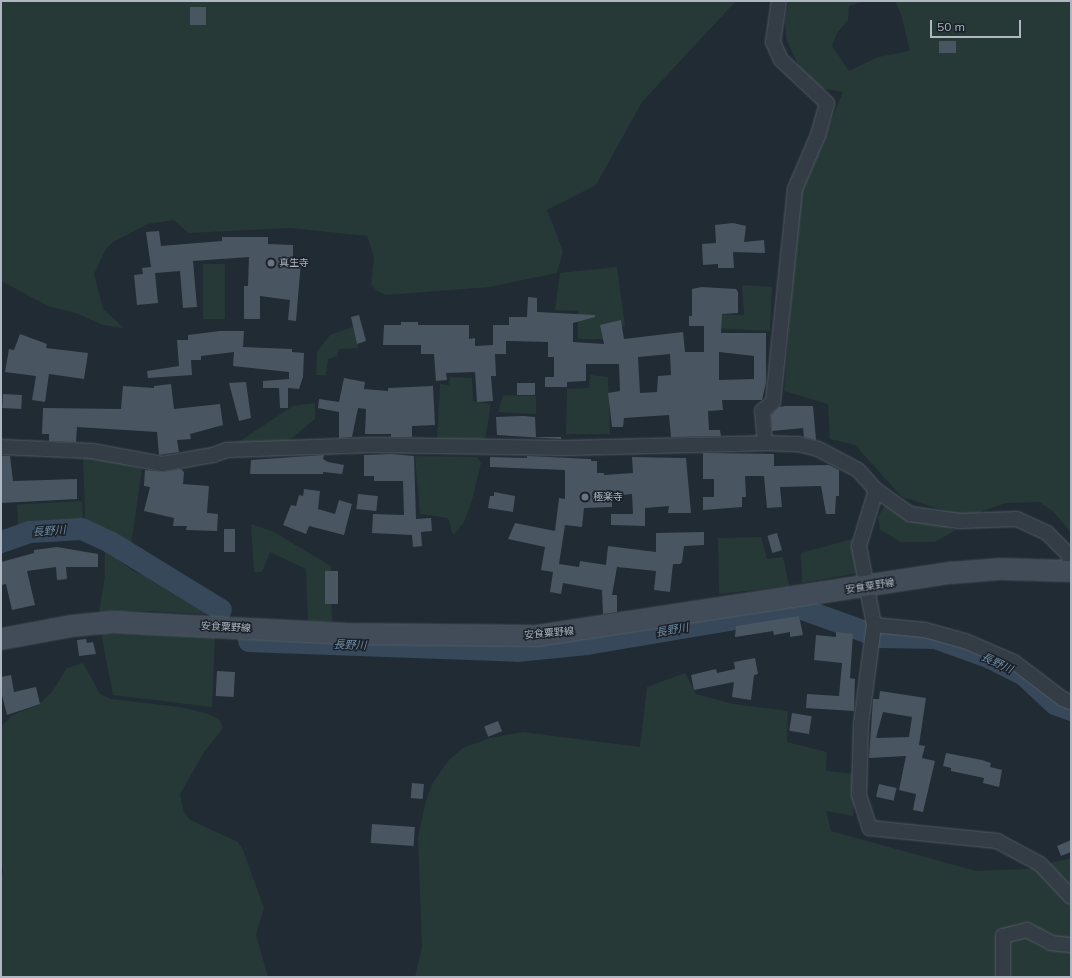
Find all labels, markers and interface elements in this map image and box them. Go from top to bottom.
scale bar [932,12,1023,38]
text: 50 m [937,19,965,34]
place label: 真生寺 [279,257,309,269]
marker: 真生寺 [266,258,276,268]
place label: 極楽寺 [593,491,623,503]
marker: 極楽寺 [580,492,590,502]
water label: 長野川 [32,523,66,539]
street label: 安食粟野線 [844,576,896,596]
street label: 安食粟野線 [201,620,251,634]
water label: 長野川 [655,621,689,639]
street label: 安食粟野線 [524,625,574,641]
water label: 長野川 [333,638,367,652]
water label: 長野川 [979,650,1015,676]

